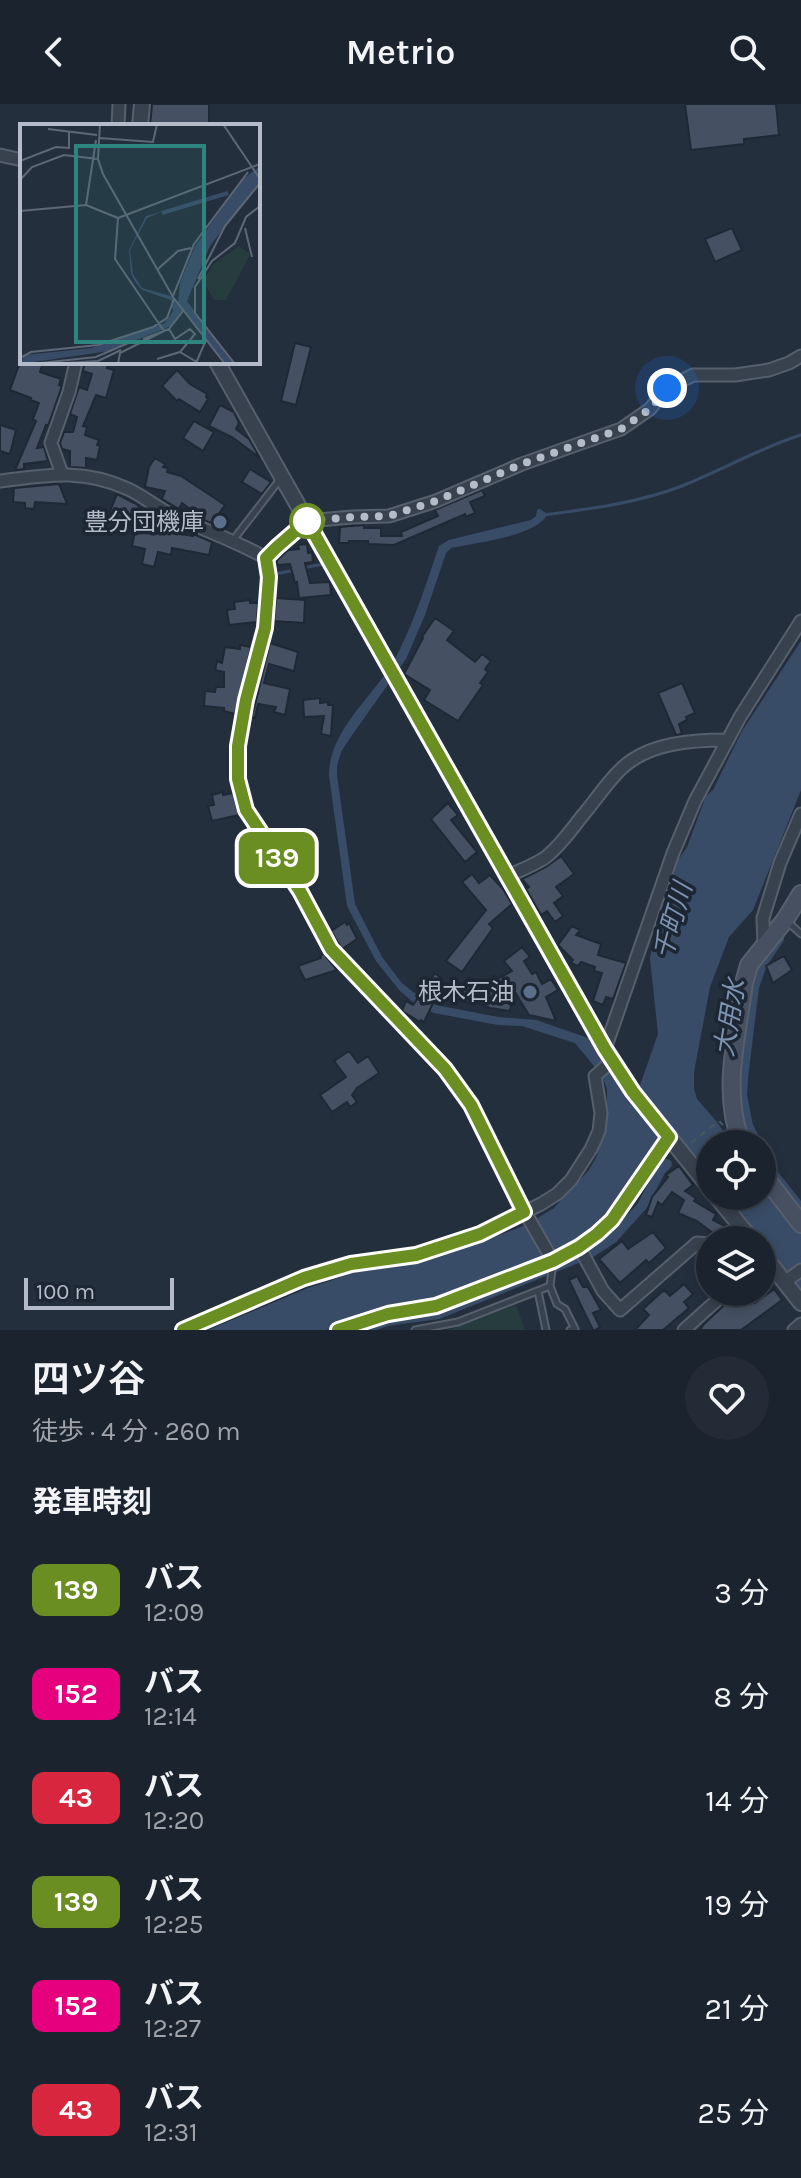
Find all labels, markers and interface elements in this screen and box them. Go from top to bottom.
icon: back [32,30,76,74]
icon: search [725,30,769,74]
text: Metrio [346,31,455,73]
inset map [20,124,260,364]
your location [647,368,687,408]
unlabelled marker [290,504,324,538]
place label: 豊分団機庫 [84,508,204,536]
marker: 豊分団機庫 [211,513,229,531]
line badge: 139 [231,832,323,884]
text: 139 [255,841,299,874]
water label: 千町川 [647,876,699,963]
water label: 大用水 [709,974,752,1059]
place label: 根木石油 [418,978,514,1006]
marker: 根木石油 [521,983,539,1001]
map controls [696,1130,776,1306]
button: locate [696,1130,776,1210]
button: layers [696,1226,776,1306]
scale bar [24,1274,174,1310]
text: 100 m [36,1279,95,1305]
button: heart [685,1356,769,1440]
text: 四ツ谷 [32,1357,146,1402]
text: 徒歩 · 4 分 · 260 m [32,1416,241,1447]
text: 発車時刻 [32,1484,152,1520]
text: バス [144,1560,204,1596]
text: 139 [54,1573,98,1606]
text: 3 分 [714,1575,769,1611]
text: 12:09 [144,1597,204,1628]
text: バス [144,1664,204,1700]
text: 152 [54,1677,98,1710]
text: 8 分 [713,1679,769,1715]
text: 12:14 [144,1701,197,1732]
text: バス [144,1768,204,1804]
text: 43 [59,1781,93,1814]
text: 14 分 [705,1783,769,1819]
text: 12:20 [144,1805,204,1836]
text: バス [144,1872,204,1908]
text: 139 [54,1885,98,1918]
text: 19 分 [705,1887,769,1923]
text: 12:25 [144,1909,203,1940]
text: バス [144,1976,204,2012]
text: 152 [54,1989,98,2022]
text: 21 分 [705,1991,769,2027]
text: 12:27 [144,2013,201,2044]
text: バス [144,2080,204,2116]
text: 43 [59,2093,93,2126]
text: 25 分 [698,2095,769,2131]
text: 12:31 [144,2117,198,2148]

